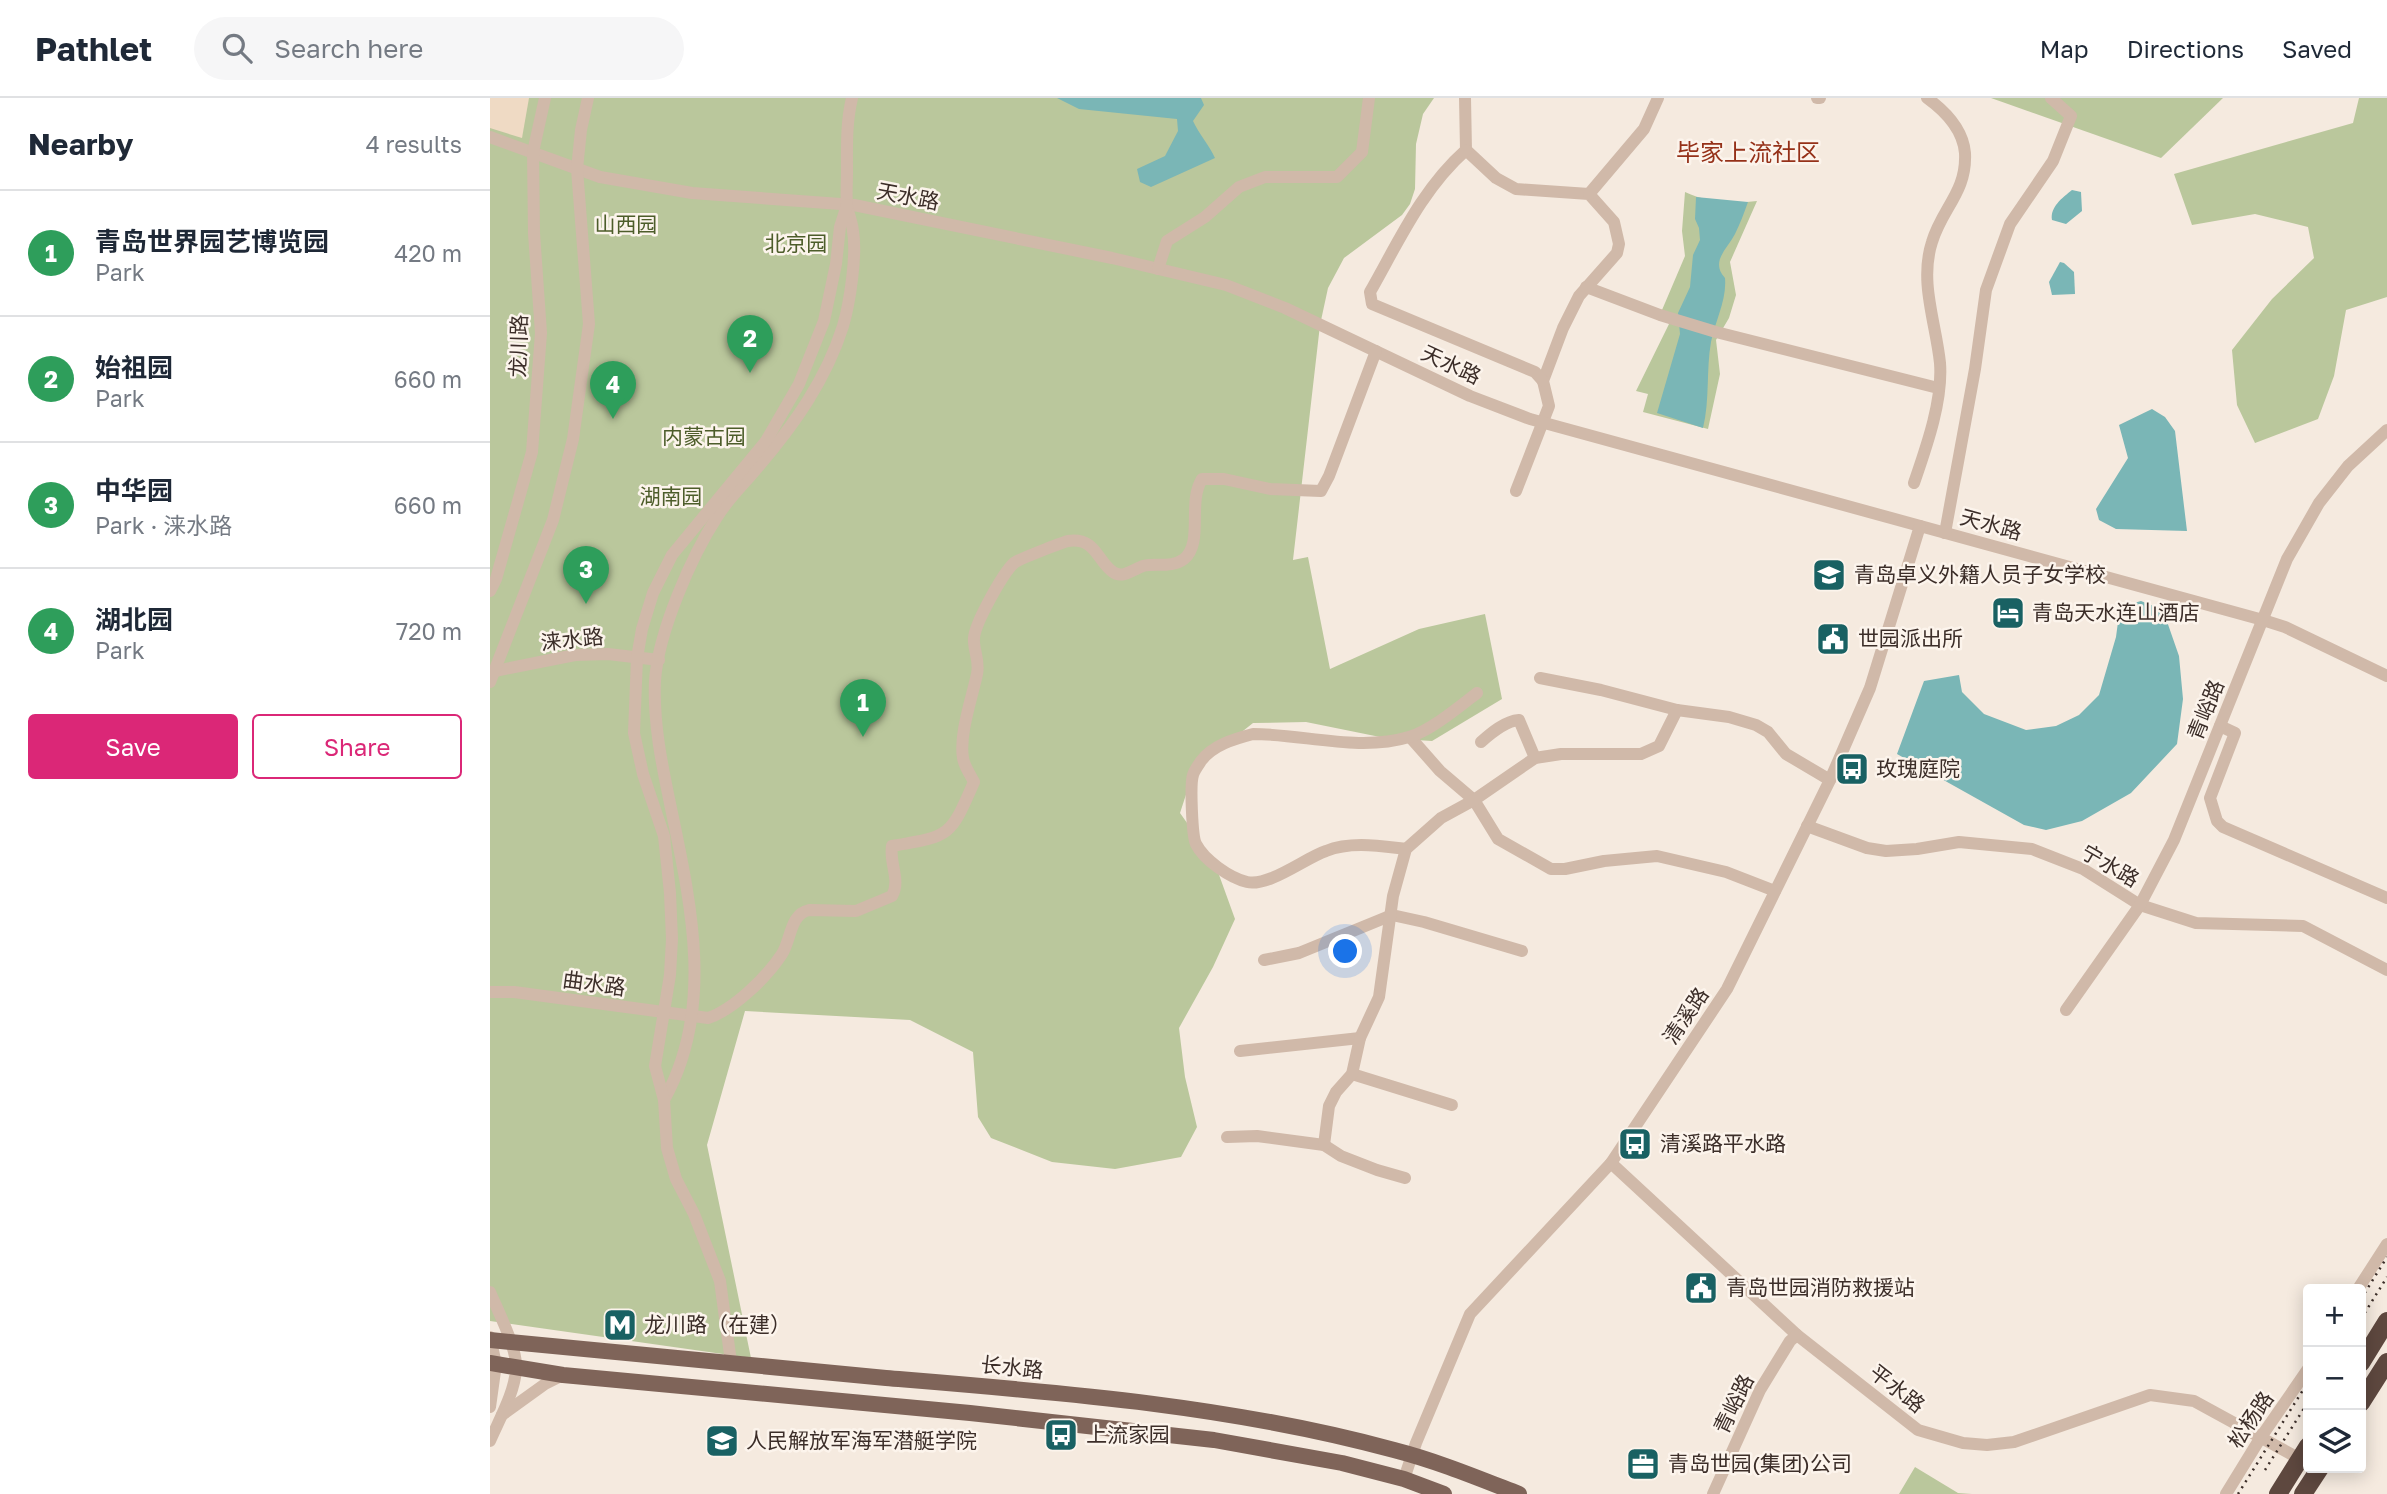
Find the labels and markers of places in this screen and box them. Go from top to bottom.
pin: 2 [727,315,773,373]
pin: 4 [590,361,636,419]
pin: 3 [563,546,609,604]
school or university icon: 青岛卓义外籍人员子女学校 [1810,556,1848,594]
place label: 青岛卓义外籍人员子女学校 [1854,561,2106,587]
hotel icon: 青岛天水连山酒店 [1989,594,2027,632]
place label: 青岛天水连山酒店 [2032,599,2200,625]
public building icon: 世园派出所 [1814,620,1852,658]
place label: 世园派出所 [1858,625,1963,651]
pin: 1 [840,679,886,737]
bus stop icon: 玫瑰庭院 [1833,750,1871,788]
place label: 玫瑰庭院 [1876,755,1960,781]
bus stop icon: 清溪路平水路 [1616,1125,1654,1163]
place label: 清溪路平水路 [1660,1130,1786,1156]
public building icon: 青岛世园消防救援站 [1682,1269,1720,1307]
place label: 青岛世园消防救援站 [1726,1274,1915,1300]
metro station icon: 龙川路（在建） [601,1306,639,1344]
place label: 龙川路（在建） [644,1311,791,1337]
bus stop icon: 上流家园 [1042,1416,1080,1454]
place label: 上流家园 [1086,1421,1170,1447]
school or university icon: 人民解放军海军潜艇学院 [703,1422,741,1460]
place label: 人民解放军海军潜艇学院 [746,1427,977,1453]
office icon: 青岛世园(集团)公司 [1624,1445,1662,1483]
place label: 青岛世园(集团)公司 [1668,1450,1852,1476]

